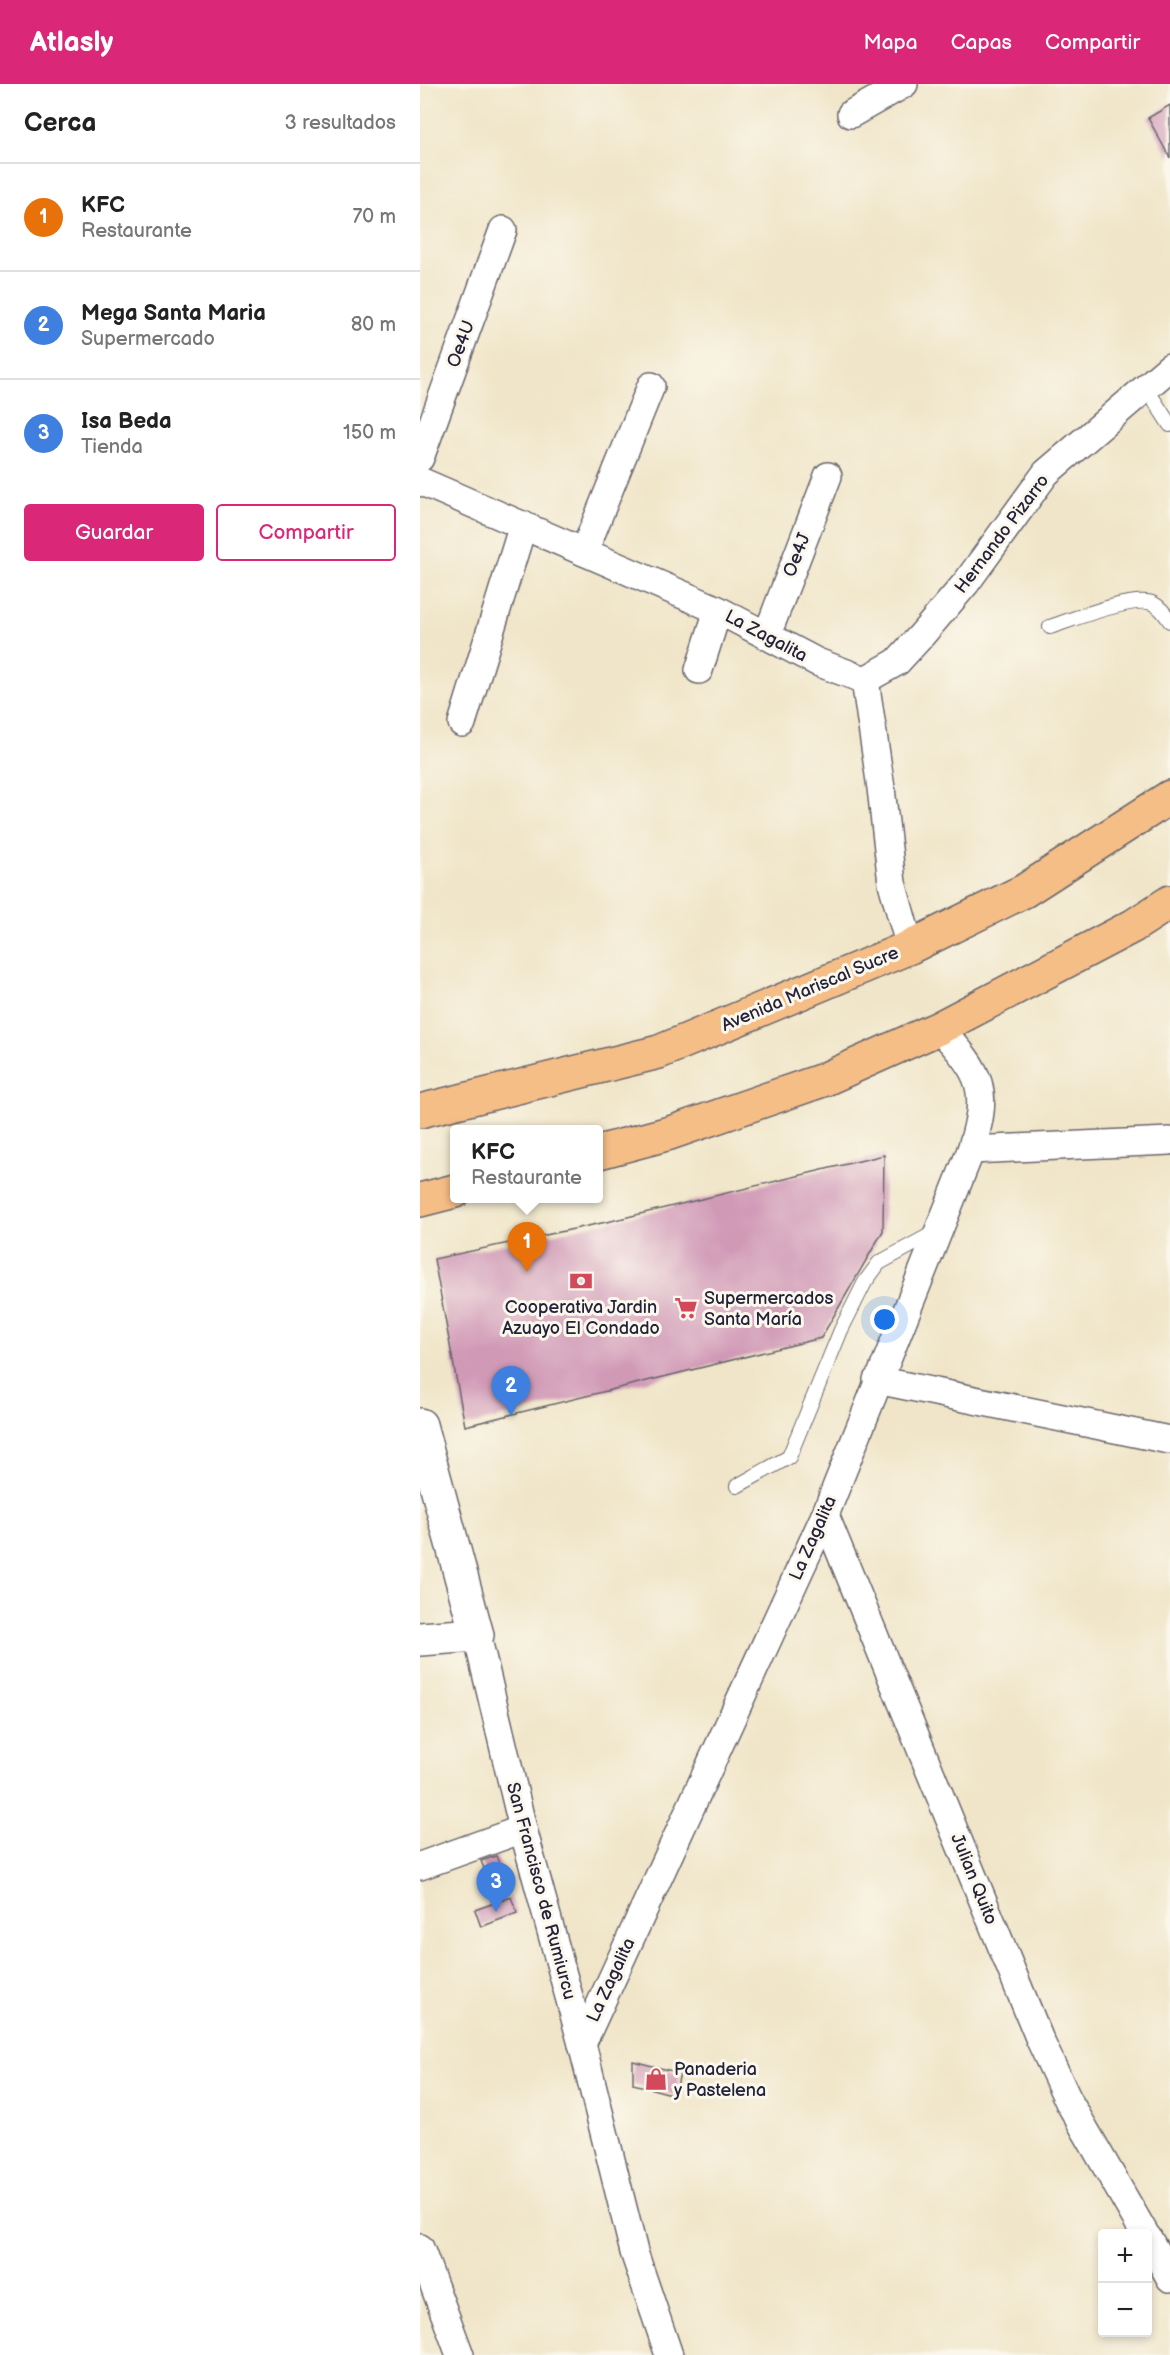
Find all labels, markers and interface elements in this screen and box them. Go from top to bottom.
text: Atlasly [30,26,113,59]
text: Mapa [864,30,918,55]
text: Capas [951,30,1012,55]
text: Compartir [1045,30,1140,55]
text: Cerca [24,108,96,139]
text: 3 resultados [285,111,396,135]
text: KFC [81,192,125,219]
text: 1 [39,205,48,229]
text: 70 m [352,205,396,229]
text: Restaurante [81,219,192,243]
text: Mega Santa Maria [81,300,266,327]
text: 2 [38,313,49,337]
text: 80 m [351,313,396,337]
street label: Oe4U [443,318,479,370]
text: Supermercado [81,327,215,351]
text: Isa Beda [81,408,172,435]
text: 3 [38,421,49,445]
text: 150 m [343,421,396,445]
text: Tienda [81,435,143,459]
street label: Hernando Pizarro [951,470,1053,598]
button: Guardar [24,504,204,561]
button: Compartir [216,504,396,561]
street label: Oe4J [779,530,815,580]
street label: La Zagalita [721,606,811,666]
street label: Avenida Mariscal Sucre [718,942,902,1036]
popup [450,1125,603,1203]
text: KFC [471,1139,515,1166]
text: Restaurante [471,1166,582,1190]
pin: 1 [508,1222,546,1272]
bank icon: Cooperativa Jardin Azuayo El Condado [568,1268,594,1294]
place label: Supermercados Santa María [704,1288,834,1330]
supermarket icon: Supermercados Santa María [673,1295,699,1321]
place label: Cooperativa Jardin Azuayo El Condado [502,1297,660,1339]
your location [870,1305,899,1334]
pin: 2 [492,1366,530,1416]
street label: La Zagalita [785,1493,841,1583]
street label: San Francisco de Rumiurcu [502,1780,580,2002]
street label: Julian Quito [946,1830,1002,1928]
pin: 3 [476,1862,516,1912]
street label: La Zagalita [582,1935,640,2025]
place label: Panaderia y Pastelena [673,2059,766,2101]
shop icon: Panaderia y Pastelena [643,2066,669,2092]
map controls [1098,2229,1152,2337]
button: + [1098,2229,1152,2283]
button: − [1098,2283,1152,2337]

